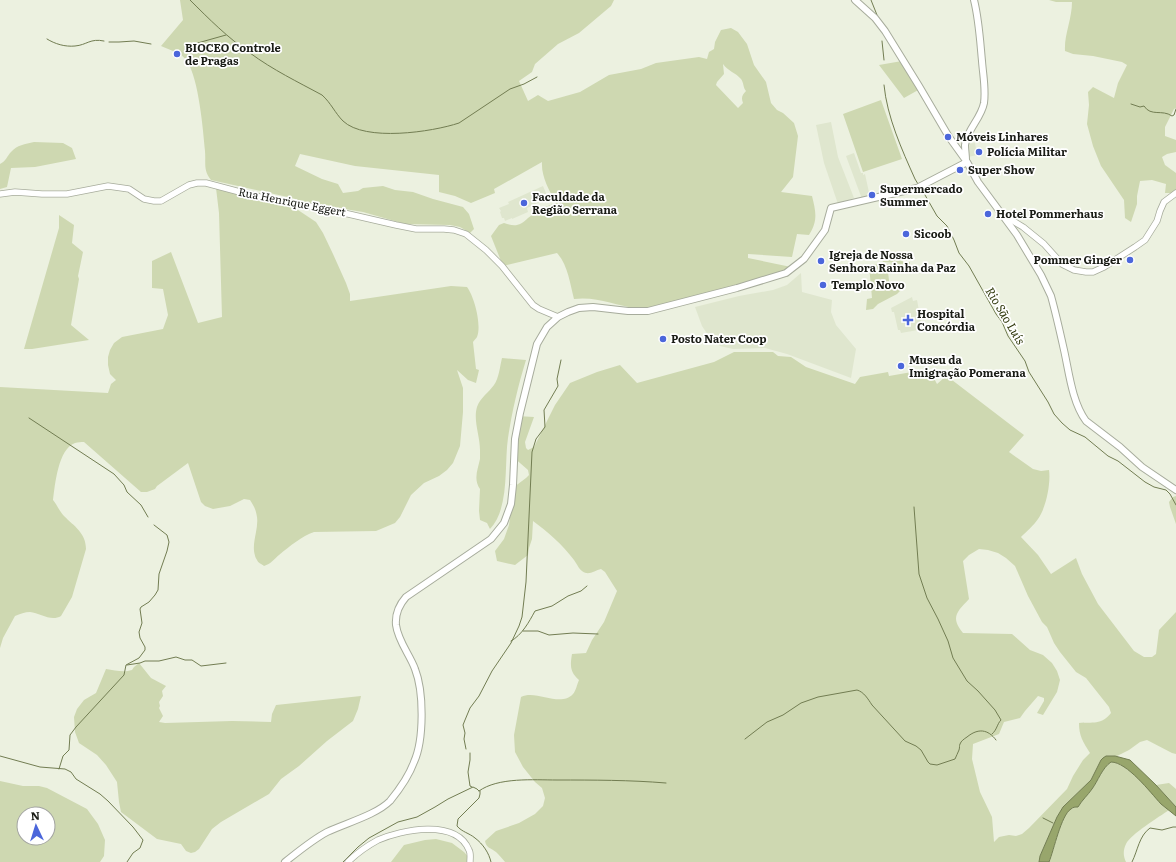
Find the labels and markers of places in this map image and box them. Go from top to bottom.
place label: BIOCEO Controle de Pragas [185,39,281,68]
marker: BIOCEO Controle de Pragas [172,49,182,59]
place label: Móveis Linhares [956,128,1049,144]
marker: Móveis Linhares [943,132,953,142]
place label: Polícia Militar [987,143,1067,159]
marker: Polícia Militar [974,147,984,157]
place label: Super Show [968,161,1035,177]
marker: Super Show [955,165,965,175]
place label: Supermercado Summer [880,180,963,209]
place label: Faculdade da Região Serrana [532,188,618,217]
marker: Supermercado Summer [867,190,877,200]
marker: Faculdade da Região Serrana [519,198,529,208]
place label: Hotel Pommerhaus [996,205,1104,221]
marker: Hotel Pommerhaus [983,209,993,219]
place label: Sicoob [914,225,951,241]
marker: Sicoob [901,229,911,239]
place label: Igreja de Nossa Senhora Rainha da Paz [829,246,956,275]
place label: Pommer Ginger [1034,251,1122,267]
marker: Pommer Ginger [1125,255,1135,265]
marker: Igreja de Nossa Senhora Rainha da Paz [816,256,826,266]
place label: Templo Novo [831,276,905,292]
marker: Templo Novo [818,280,828,290]
place label: Hospital Concórdia [917,305,976,334]
marker: Hospital Concórdia [902,314,914,326]
place label: Posto Nater Coop [671,330,767,346]
marker: Posto Nater Coop [658,334,668,344]
place label: Museu da Imigração Pomerana [909,351,1026,380]
marker: Museu da Imigração Pomerana [896,361,906,371]

